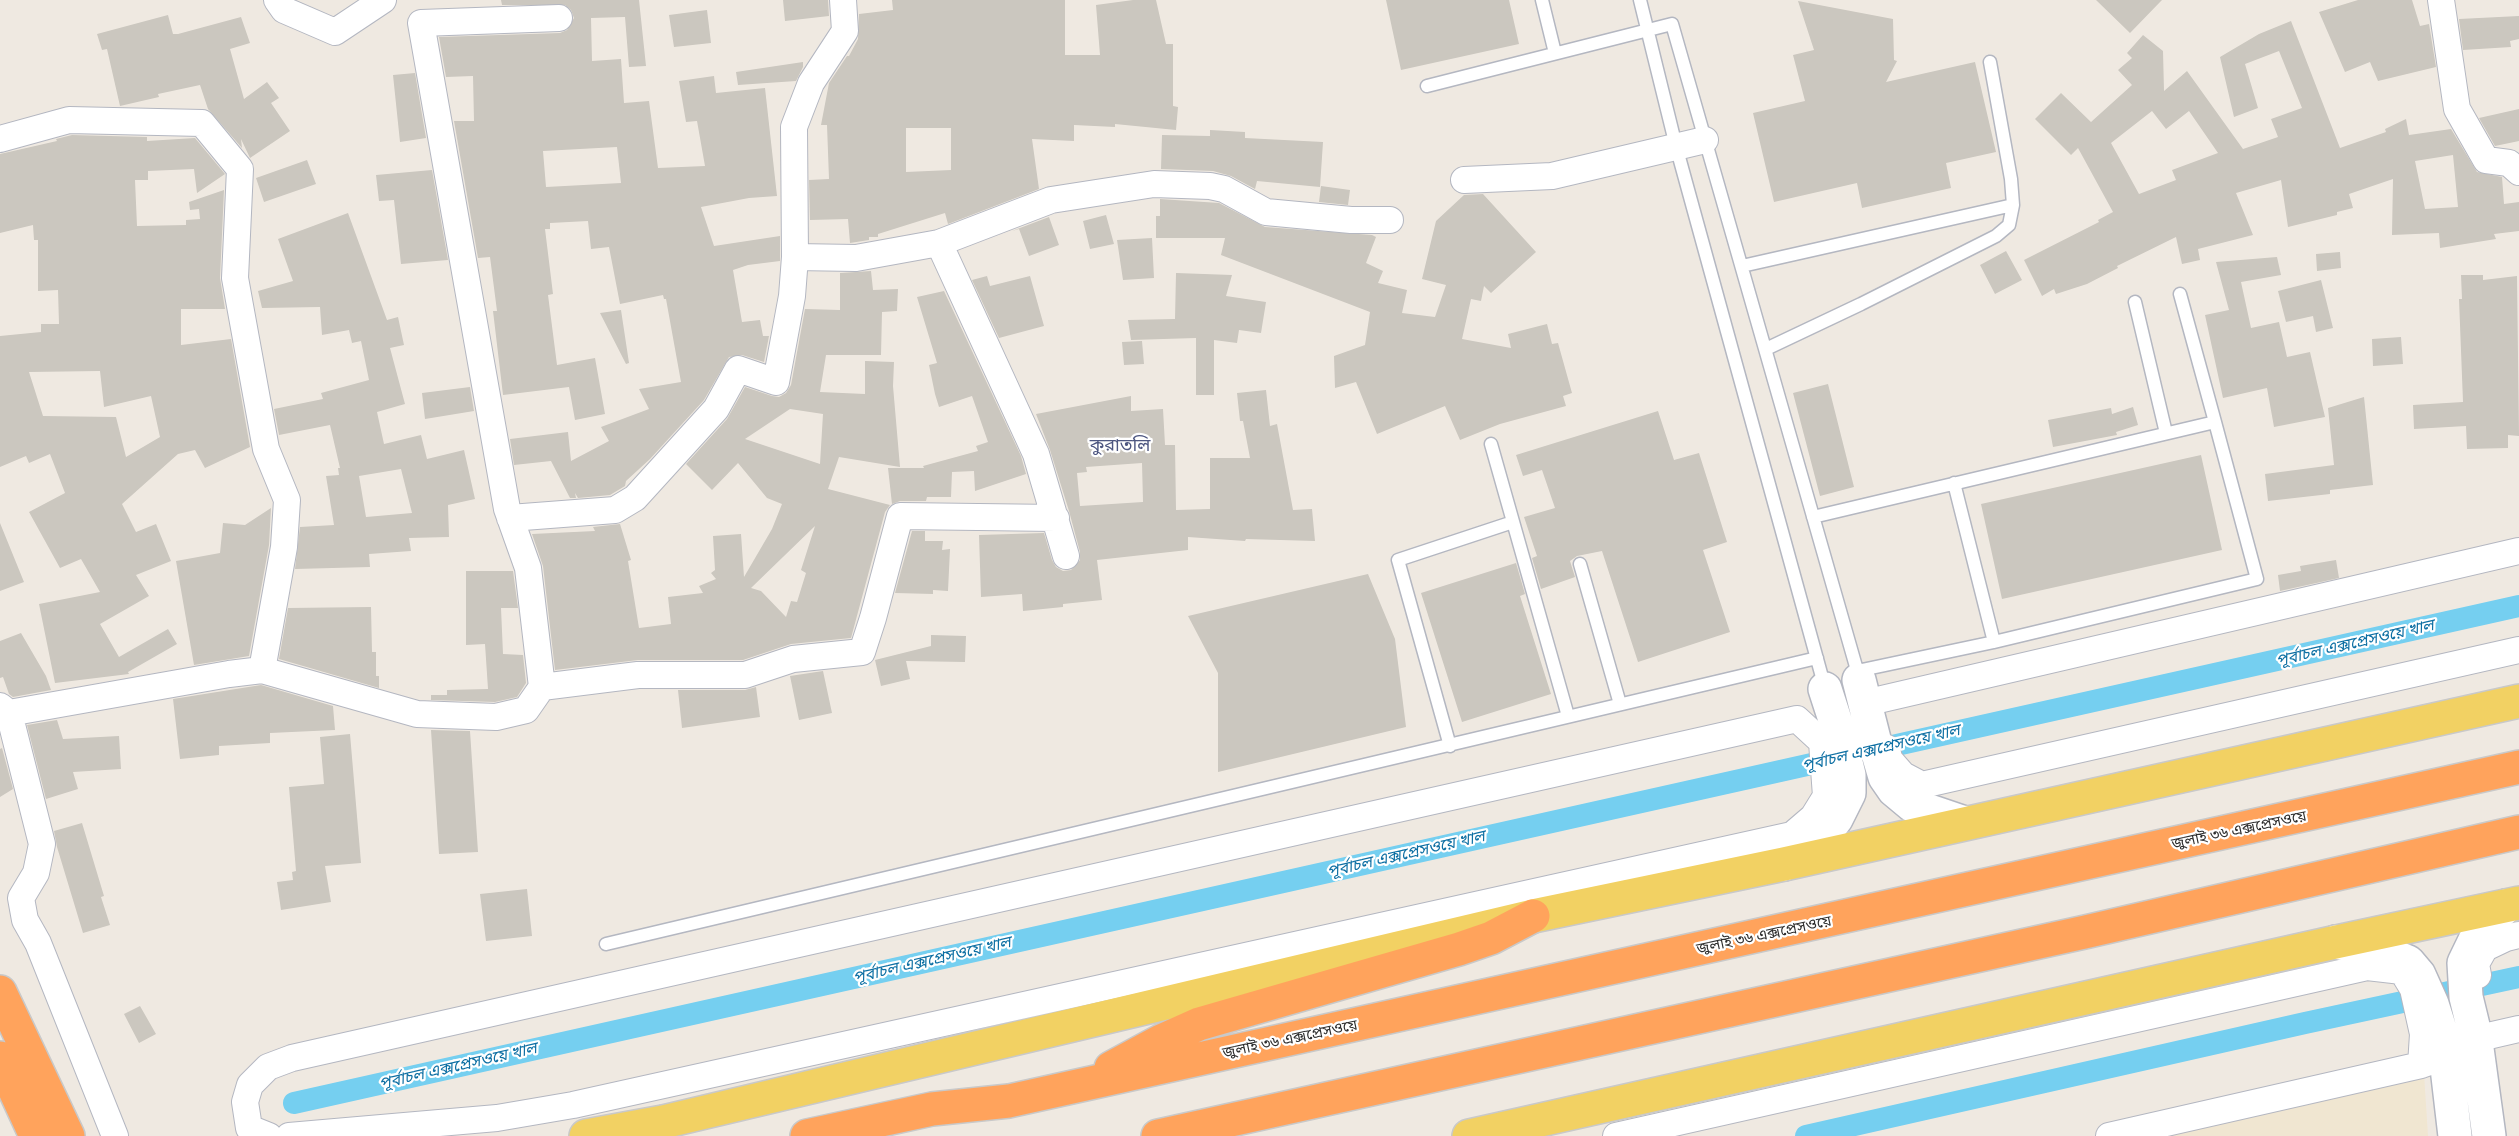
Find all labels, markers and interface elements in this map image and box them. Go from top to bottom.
district label: কুরাতলি [1090,434,1150,456]
water label: পূর্বাচল এক্সপ্রেসওয়ে খাল [2274,615,2436,671]
water label: পূর্বাচল এক্সপ্রেসওয়ে খাল [1800,720,1962,776]
street label: জুলাই ৩৬ এক্সপ্রেসওয়ে [2170,807,2308,853]
water label: পূর্বাচল এক্সপ্রেসওয়ে খাল [1325,826,1487,882]
street label: জুলাই ৩৬ এক্সপ্রেসওয়ে [1695,912,1833,958]
water label: পূর্বাচল এক্সপ্রেসওয়ে খাল [851,932,1013,988]
street label: জুলাই ৩৬ এক্সপ্রেসওয়ে [1221,1016,1359,1062]
water label: পূর্বাচল এক্সপ্রেসওয়ে খাল [377,1038,539,1094]

